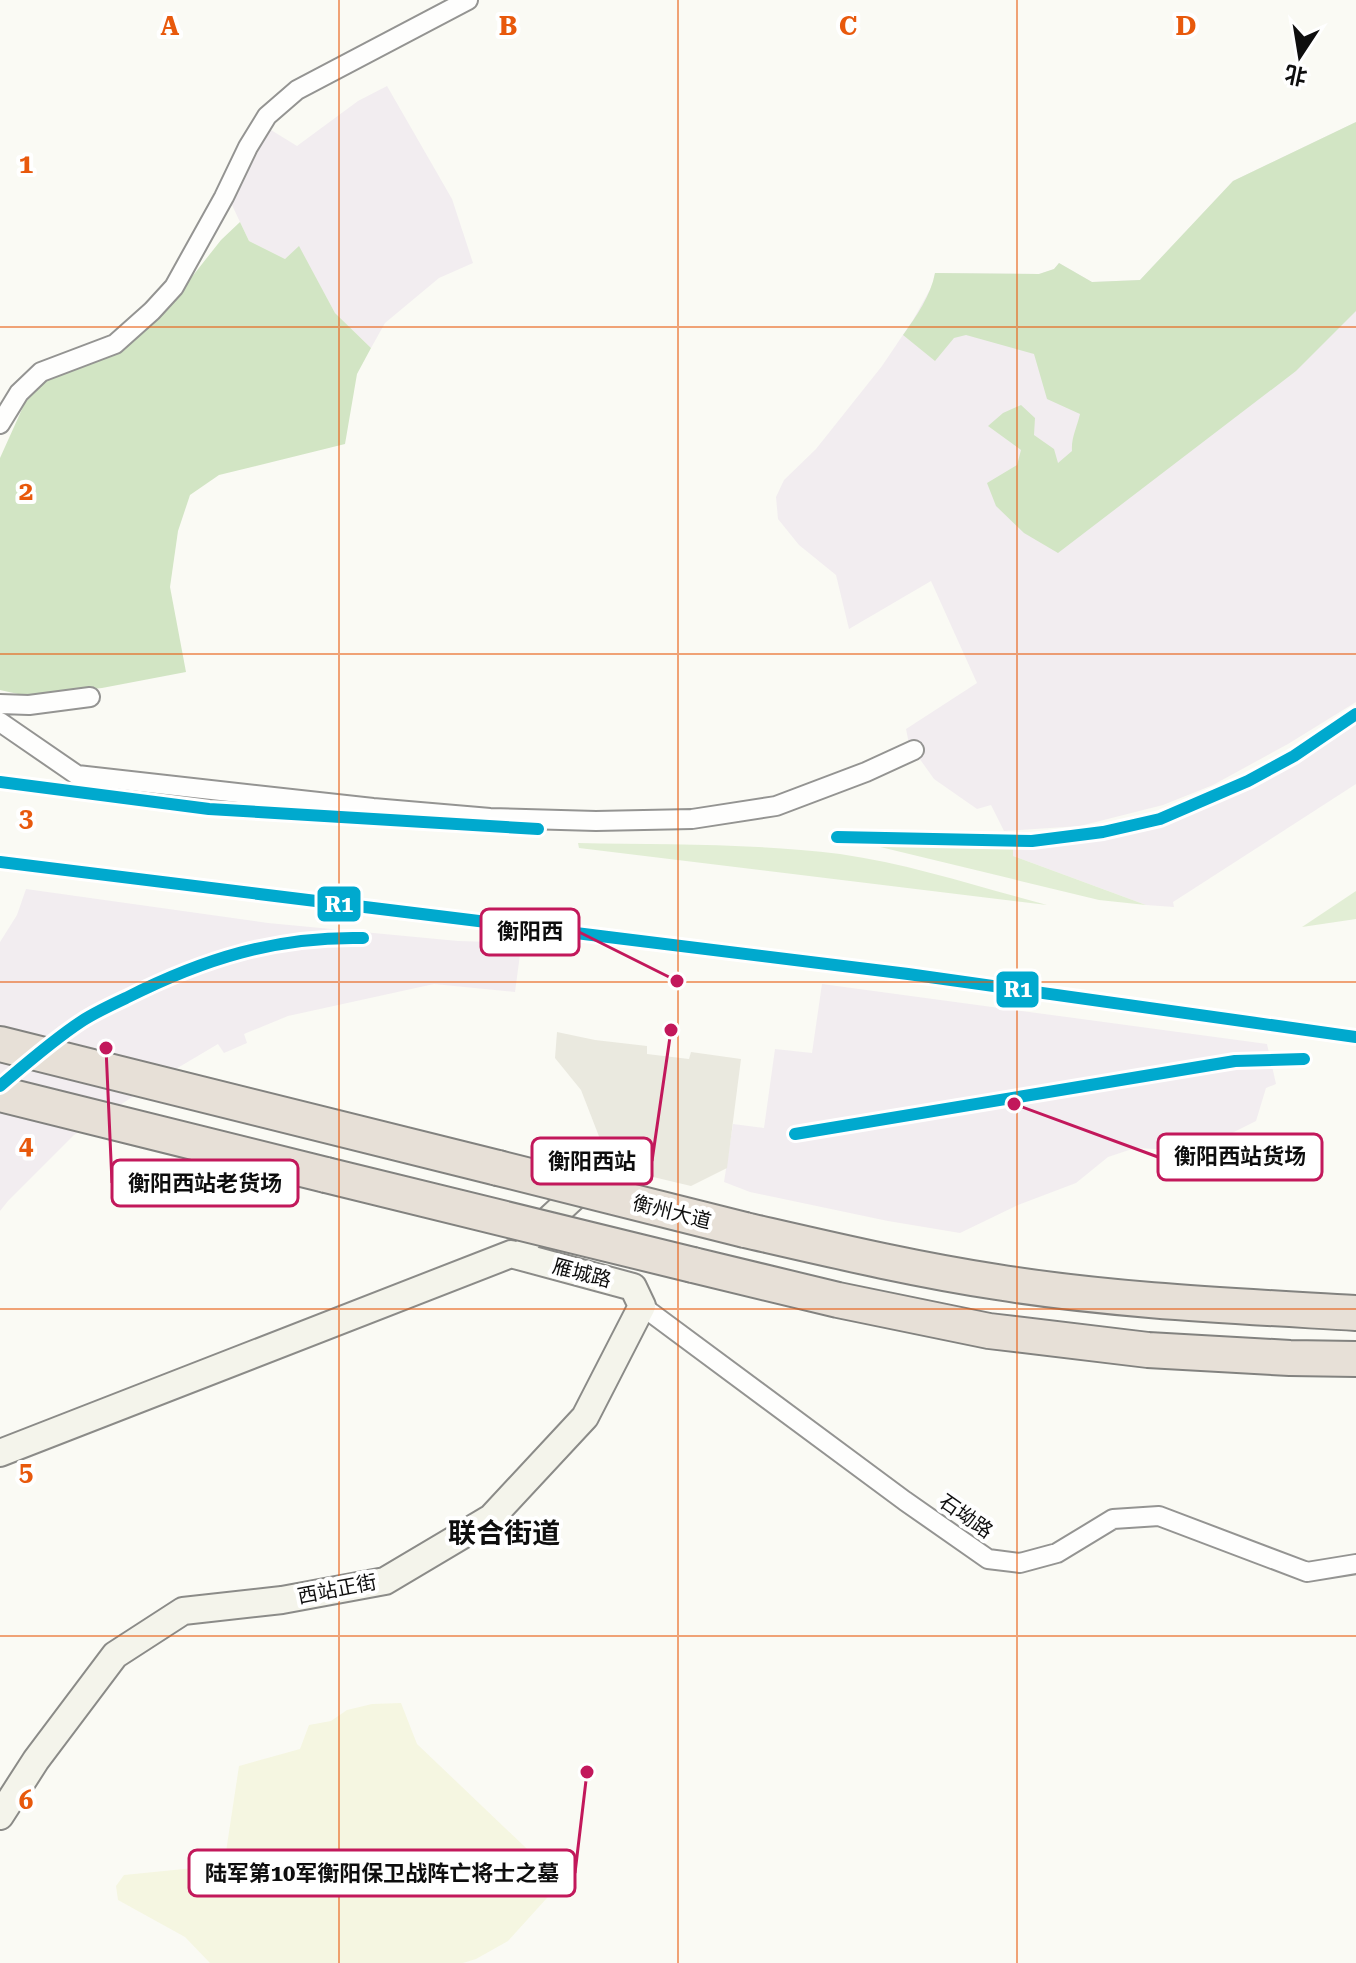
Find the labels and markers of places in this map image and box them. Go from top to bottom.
callout: 衡阳西 [481,909,579,955]
callout: 衡阳西站货场 [1158,1134,1322,1180]
callout: 衡阳西站 [532,1138,652,1184]
callout: 衡阳西站老货场 [112,1160,298,1206]
callout: 陆军第10军衡阳保卫战阵亡将士之墓 [189,1850,575,1896]

